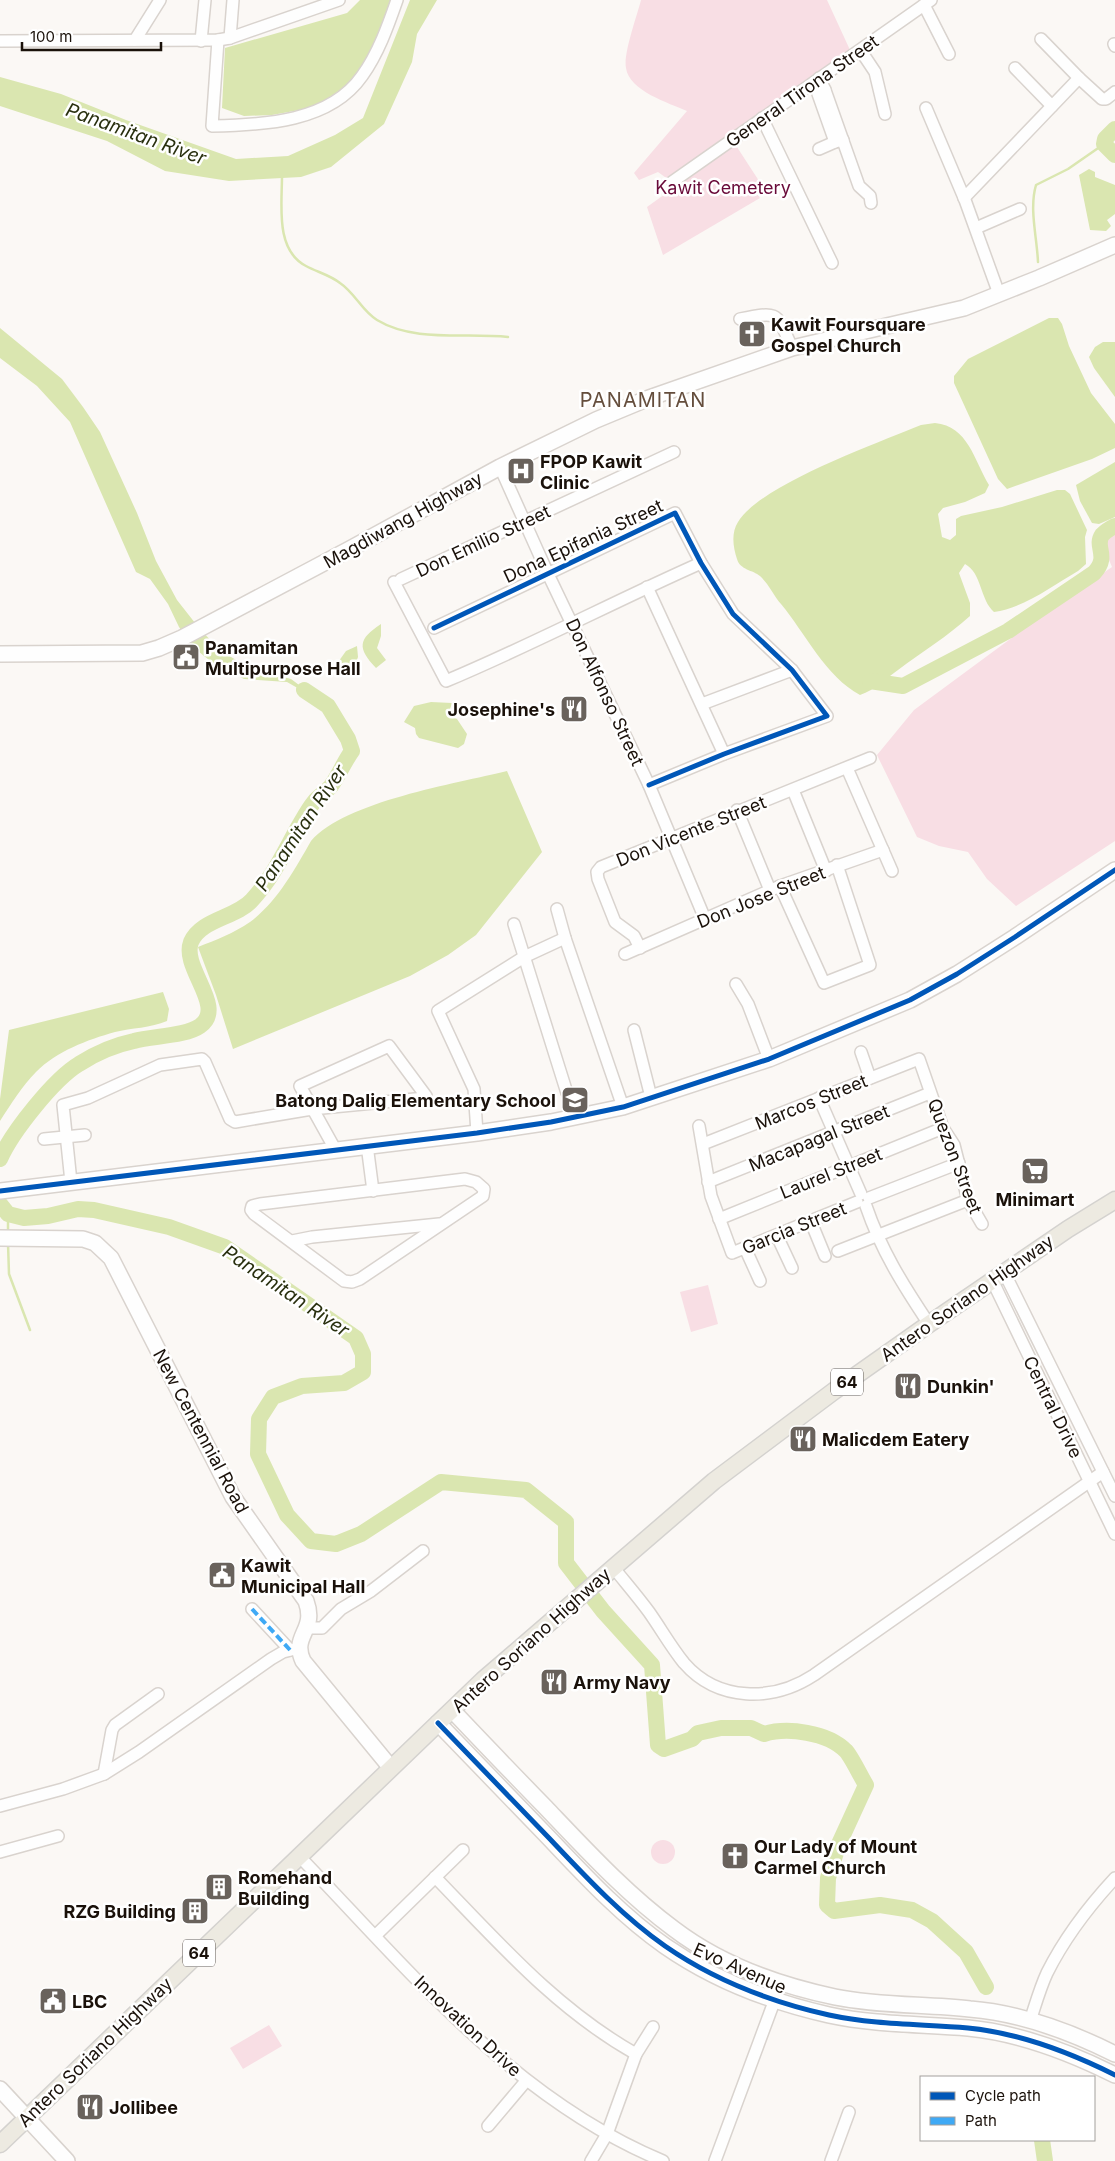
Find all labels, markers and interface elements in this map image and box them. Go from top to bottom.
scale bar [22,20,161,52]
text: 100 m [30,27,72,46]
street label: General Tirona Street [722,30,882,152]
water label: Panamitan River [63,98,210,170]
park label: Kawit Cemetery [655,177,791,198]
place label: Kawit Foursquare Gospel Church [771,314,926,356]
church icon: Kawit Foursquare Gospel Church [737,319,767,349]
district label: PANAMITAN [580,388,706,412]
place label: FPOP Kawit Clinic [540,451,643,493]
hospital icon: FPOP Kawit Clinic [506,456,536,486]
street label: Magdiwang Highway [320,468,486,572]
street label: Dona Epifania Street [500,495,666,587]
street label: Don Emilio Street [412,501,554,581]
street label: Don Alfonso Street [562,615,648,769]
place label: Panamitan Multipurpose Hall [205,637,361,679]
public building icon: Panamitan Multipurpose Hall [171,642,201,672]
restaurant icon: Josephine's [559,694,589,724]
place label: Josephine's [448,699,555,720]
water label: Panamitan River [250,760,352,896]
street label: Don Vicente Street [613,791,769,871]
street label: Don Jose Street [694,862,828,932]
street label: Marcos Street [752,1070,870,1134]
school or university icon: Batong Dalig Elementary School [560,1085,590,1115]
place label: Batong Dalig Elementary School [275,1090,556,1111]
street label: Quezon Street [923,1095,987,1217]
street label: Macapagal Street [746,1100,892,1176]
street label: Laurel Street [777,1143,885,1203]
supermarket icon: Minimart [1020,1156,1050,1186]
place label: Minimart [996,1189,1075,1210]
street label: Garcia Street [739,1198,849,1258]
street label: Antero Soriano Highway [877,1230,1057,1366]
water label: Panamitan River [218,1240,354,1342]
street label: New Centennial Road [149,1345,253,1517]
street label: Central Drive [1019,1352,1087,1462]
road number: 64 [831,1368,863,1395]
restaurant icon: Dunkin' [893,1371,923,1401]
place label: Dunkin' [927,1376,995,1397]
restaurant icon: Malicdem Eatery [788,1424,818,1454]
place label: Malicdem Eatery [822,1429,969,1450]
place label: Kawit Municipal Hall [241,1555,365,1597]
public building icon: Kawit Municipal Hall [207,1560,237,1590]
street label: Antero Soriano Highway [447,1563,615,1717]
restaurant icon: Army Navy [539,1667,569,1697]
place label: Army Navy [573,1672,671,1693]
place label: Our Lady of Mount Carmel Church [754,1836,918,1878]
church icon: Our Lady of Mount Carmel Church [720,1841,750,1871]
place label: Romehand Building [238,1867,332,1909]
building icon: Romehand Building [204,1872,234,1902]
building icon: RZG Building [180,1896,210,1926]
place label: RZG Building [63,1901,176,1922]
street label: Evo Avenue [690,1938,790,1998]
road number: 64 [183,1940,215,1966]
street label: Innovation Drive [410,1971,526,2081]
street label: Antero Soriano Highway [14,1973,176,2131]
public building icon: LBC [38,1986,68,2016]
place label: LBC [72,1991,107,2012]
legend [920,2076,1095,2141]
text: Cycle path [965,2086,1041,2105]
restaurant icon: Jollibee [75,2092,105,2122]
place label: Jollibee [109,2097,178,2118]
text: Path [965,2111,997,2130]

